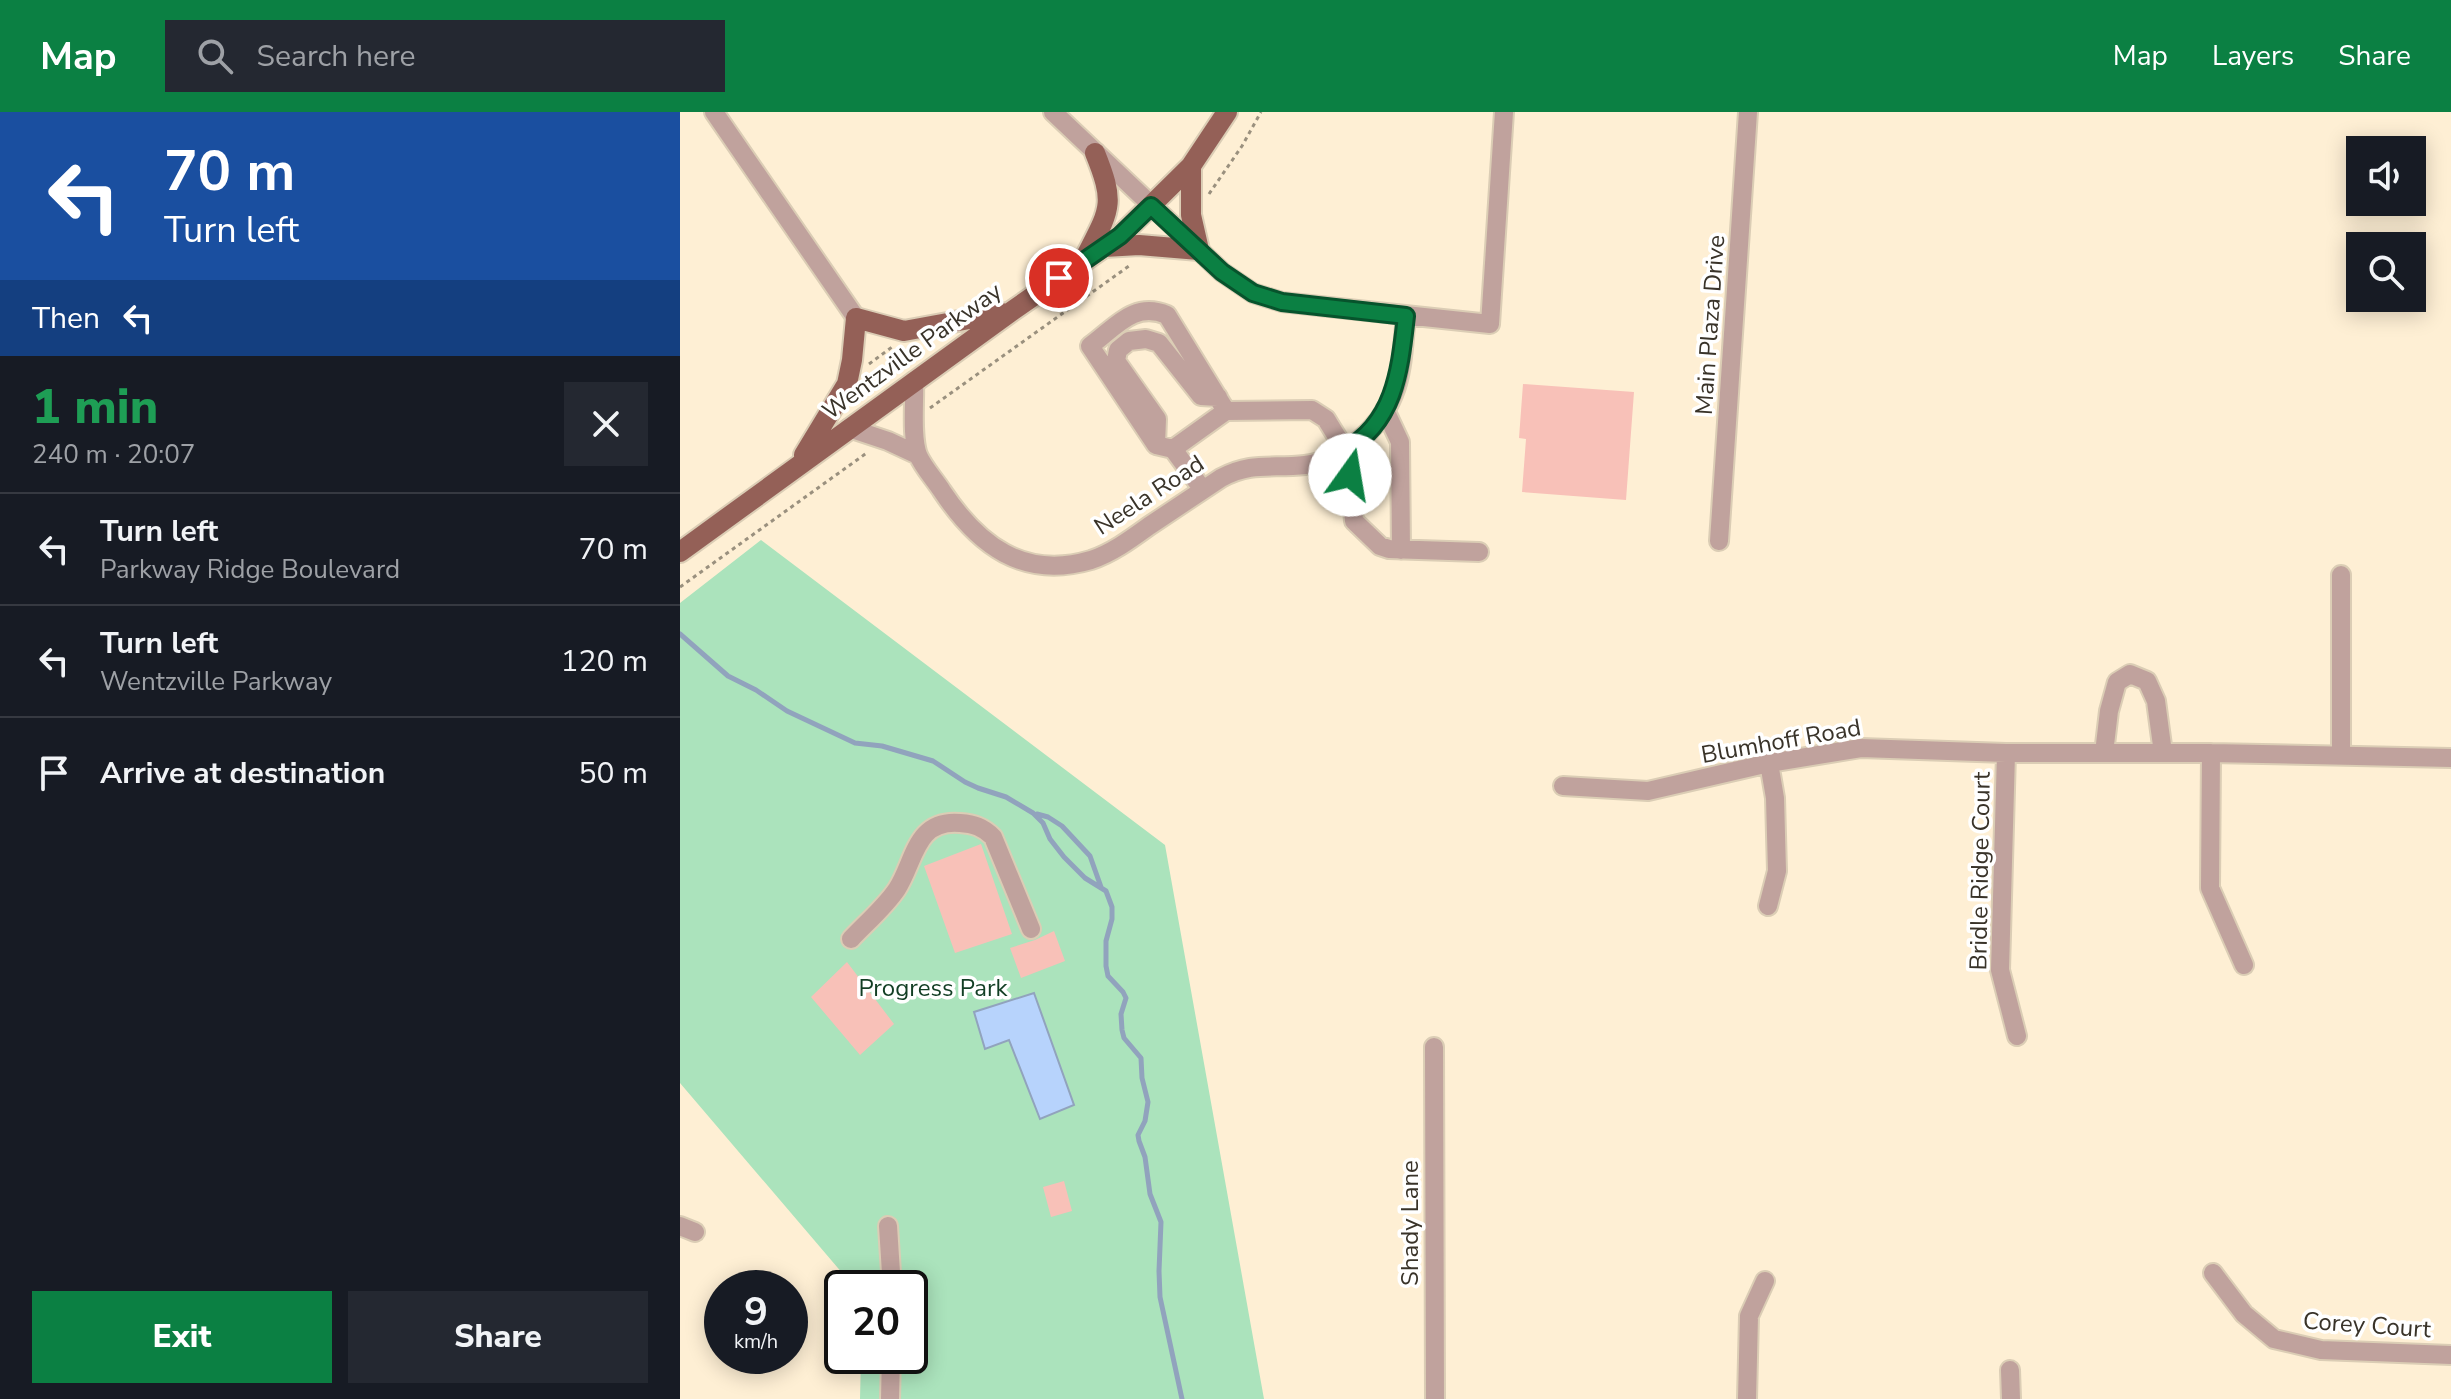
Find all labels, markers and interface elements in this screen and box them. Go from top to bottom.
search box [165,20,725,92]
text: Map [40,31,117,82]
icon: search [193,34,237,78]
text: Search here [257,36,416,77]
text: Map [2113,37,2168,75]
text: Layers [2212,37,2294,75]
text: Share [2338,37,2411,75]
text: 70 m [164,133,295,210]
map controls [2346,136,2426,312]
button: sound [2346,136,2426,216]
icon: left [32,144,136,248]
text: Turn left [164,206,299,255]
button: search [2346,232,2426,312]
street label: Main Plaza Drive [1688,234,1732,416]
pin [1025,244,1093,312]
icon: arrive [1037,256,1081,300]
street label: Wentzville Parkway [816,275,1009,427]
icon: left [116,296,160,340]
text: Then [32,298,100,339]
text: 1 min [32,374,158,440]
button: close [564,382,648,466]
position arrow [1308,433,1392,517]
text: 240 m · 20:07 [32,437,195,472]
street label: Neela Road [1088,448,1210,542]
text: Turn left [100,511,218,552]
icon: left [32,527,76,571]
text: 70 m [579,529,648,570]
text: Parkway Ridge Boulevard [100,552,400,587]
text: Turn left [100,623,218,664]
icon: left [32,639,76,683]
text: 120 m [561,641,648,682]
text: Wentzville Parkway [100,664,332,699]
street label: Blumhoff Road [1699,711,1863,771]
icon: arrive [32,751,76,795]
text: Arrive at destination [100,753,385,794]
text: 50 m [579,753,648,794]
street label: Bridle Ridge Court [1962,771,1998,971]
park label: Progress Park [858,972,1009,1004]
street label: Shady Lane [1394,1160,1426,1286]
speed limit sign: 20 [824,1270,928,1374]
text: 9 [744,1285,768,1339]
button: Exit [32,1291,332,1383]
button: Share [348,1291,648,1383]
street label: Corey Court [2302,1305,2433,1345]
text: km/h [734,1328,778,1355]

